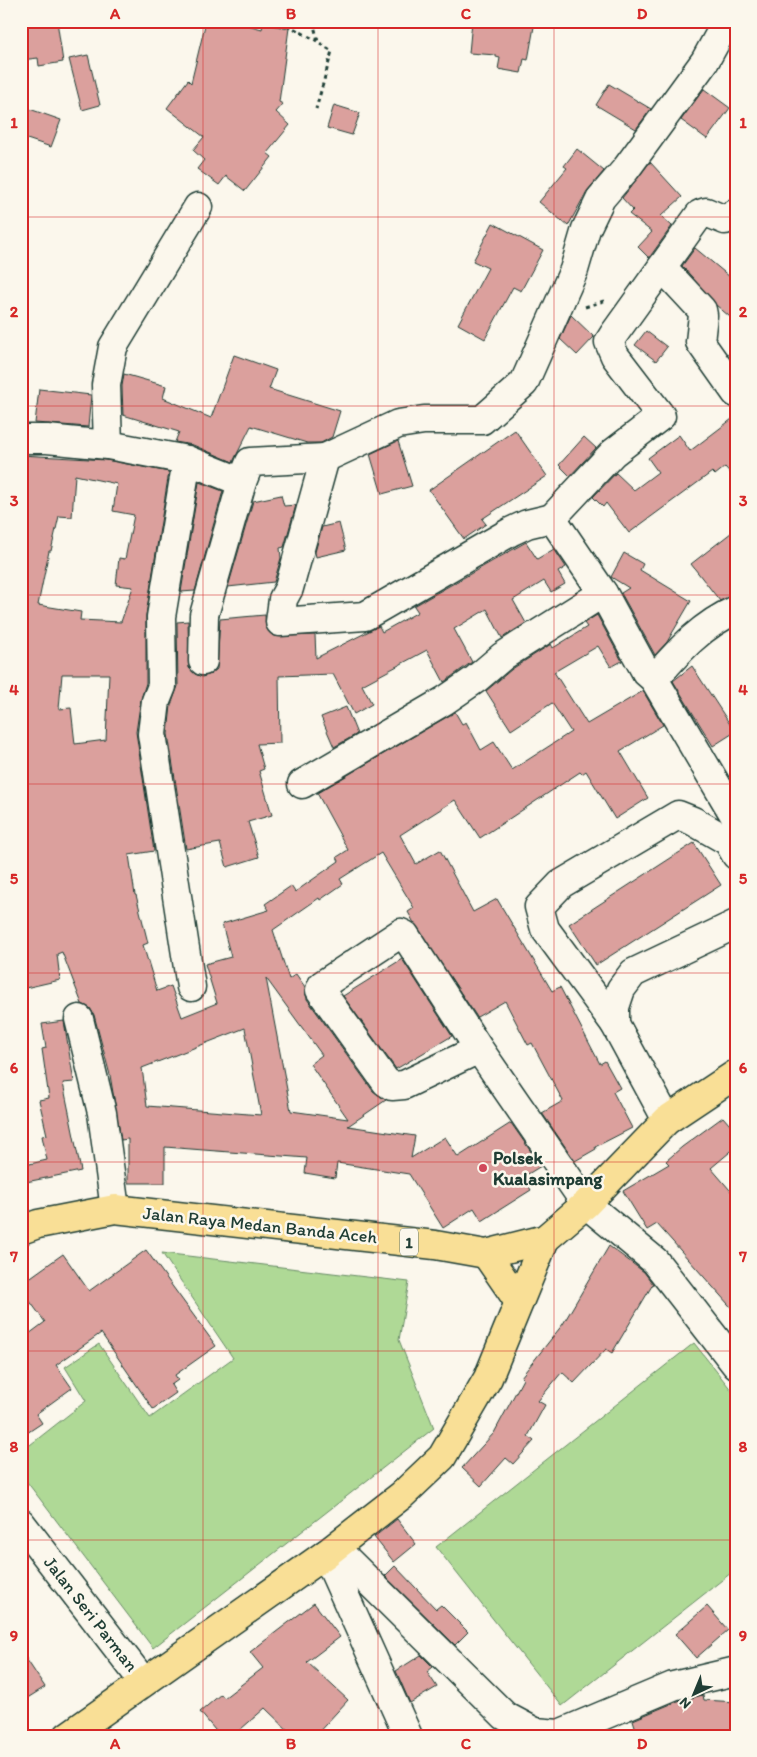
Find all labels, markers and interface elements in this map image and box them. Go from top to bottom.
text: A [109,4,121,23]
text: B [286,4,297,23]
text: C [461,4,472,23]
text: D [637,4,648,23]
text: 1 [10,113,18,132]
text: 1 [739,113,747,132]
text: 2 [10,302,19,321]
text: 2 [739,302,748,321]
text: 3 [10,491,19,510]
text: 3 [739,491,748,510]
text: 4 [9,680,19,699]
text: 4 [738,680,748,699]
text: 5 [10,869,19,888]
text: 5 [739,869,748,888]
text: 6 [10,1058,19,1077]
text: 6 [739,1058,748,1077]
place label: Polsek Kualasimpang [493,1147,603,1190]
marker: Polsek Kualasimpang [477,1162,489,1174]
street label: Jalan Raya Medan Banda Aceh [142,1202,379,1248]
road number: 1 [400,1228,418,1256]
text: 7 [9,1247,18,1266]
text: 7 [738,1247,747,1266]
text: 8 [10,1437,19,1456]
text: 8 [739,1437,748,1456]
street label: Jalan Seri Parman [39,1552,143,1676]
text: 9 [10,1626,18,1645]
text: 9 [739,1626,747,1645]
north arrow [670,1670,720,1720]
text: N [676,1694,695,1712]
text: A [109,1734,121,1753]
text: B [286,1734,297,1753]
text: C [461,1734,472,1753]
text: D [637,1734,648,1753]

